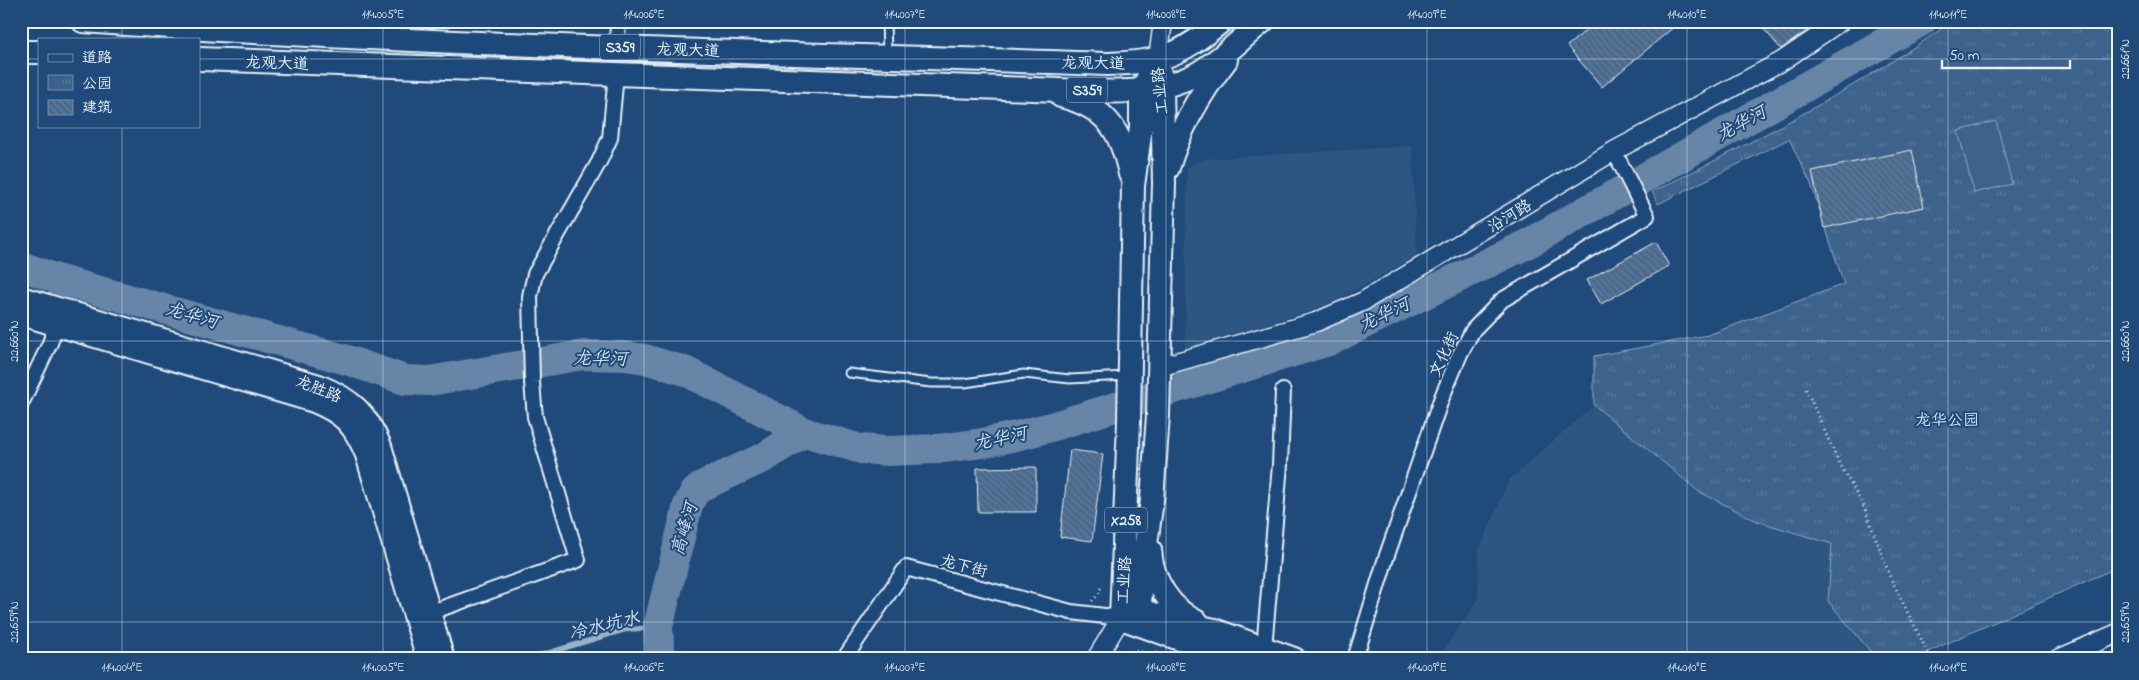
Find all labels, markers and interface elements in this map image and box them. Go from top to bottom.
text: 114.005°E [362,6,404,24]
text: 114.006°E [623,6,665,24]
text: 114.007°E [885,6,925,24]
text: 114.008°E [1146,6,1186,24]
text: 114.009°E [1407,6,1447,24]
text: 114.010°E [1667,6,1707,24]
text: 114.011°E [1929,6,1967,24]
road number: S359 [600,34,640,60]
legend [38,38,200,128]
street label: 龙观大道 [656,38,720,64]
scale bar [1942,38,2069,70]
text: 22.661°N [2117,39,2135,79]
text: 50 m [1949,45,1980,67]
text: 道路 [82,47,112,69]
street label: 龙观大道 [245,51,309,77]
street label: 龙观大道 [1061,51,1125,77]
street label: 工业路 [1147,66,1175,116]
text: 公园 [82,73,112,95]
road number: S359 [1067,78,1107,102]
text: 建筑 [82,97,112,119]
water label: 龙华河 [1712,99,1775,149]
street label: 沿河路 [1483,194,1537,239]
water label: 龙华河 [1355,291,1418,339]
water label: 龙华河 [162,297,224,338]
text: 22.660°N [6,320,24,362]
text: 22.660°N [2117,320,2135,362]
street label: 文化街 [1424,328,1466,382]
water label: 龙华河 [573,347,630,374]
street label: 龙胜路 [291,370,345,410]
park label: 龙华公园 [1915,409,1979,433]
water label: 龙华河 [971,421,1032,458]
water label: 高峰河 [666,497,707,559]
road number: X258 [1105,508,1147,532]
street label: 龙下街 [937,549,990,585]
street label: 工业路 [1112,556,1138,605]
text: 22.659°N [6,601,24,643]
text: 22.659°N [2117,601,2135,643]
water label: 冷水坑水 [566,606,643,648]
text: 114.004°E [102,659,142,677]
text: 114.005°E [362,659,404,677]
text: 114.006°E [623,659,665,677]
text: 114.007°E [885,659,925,677]
text: 114.008°E [1146,659,1186,677]
text: 114.009°E [1407,659,1447,677]
text: 114.010°E [1667,659,1707,677]
text: 114.011°E [1929,659,1967,677]

